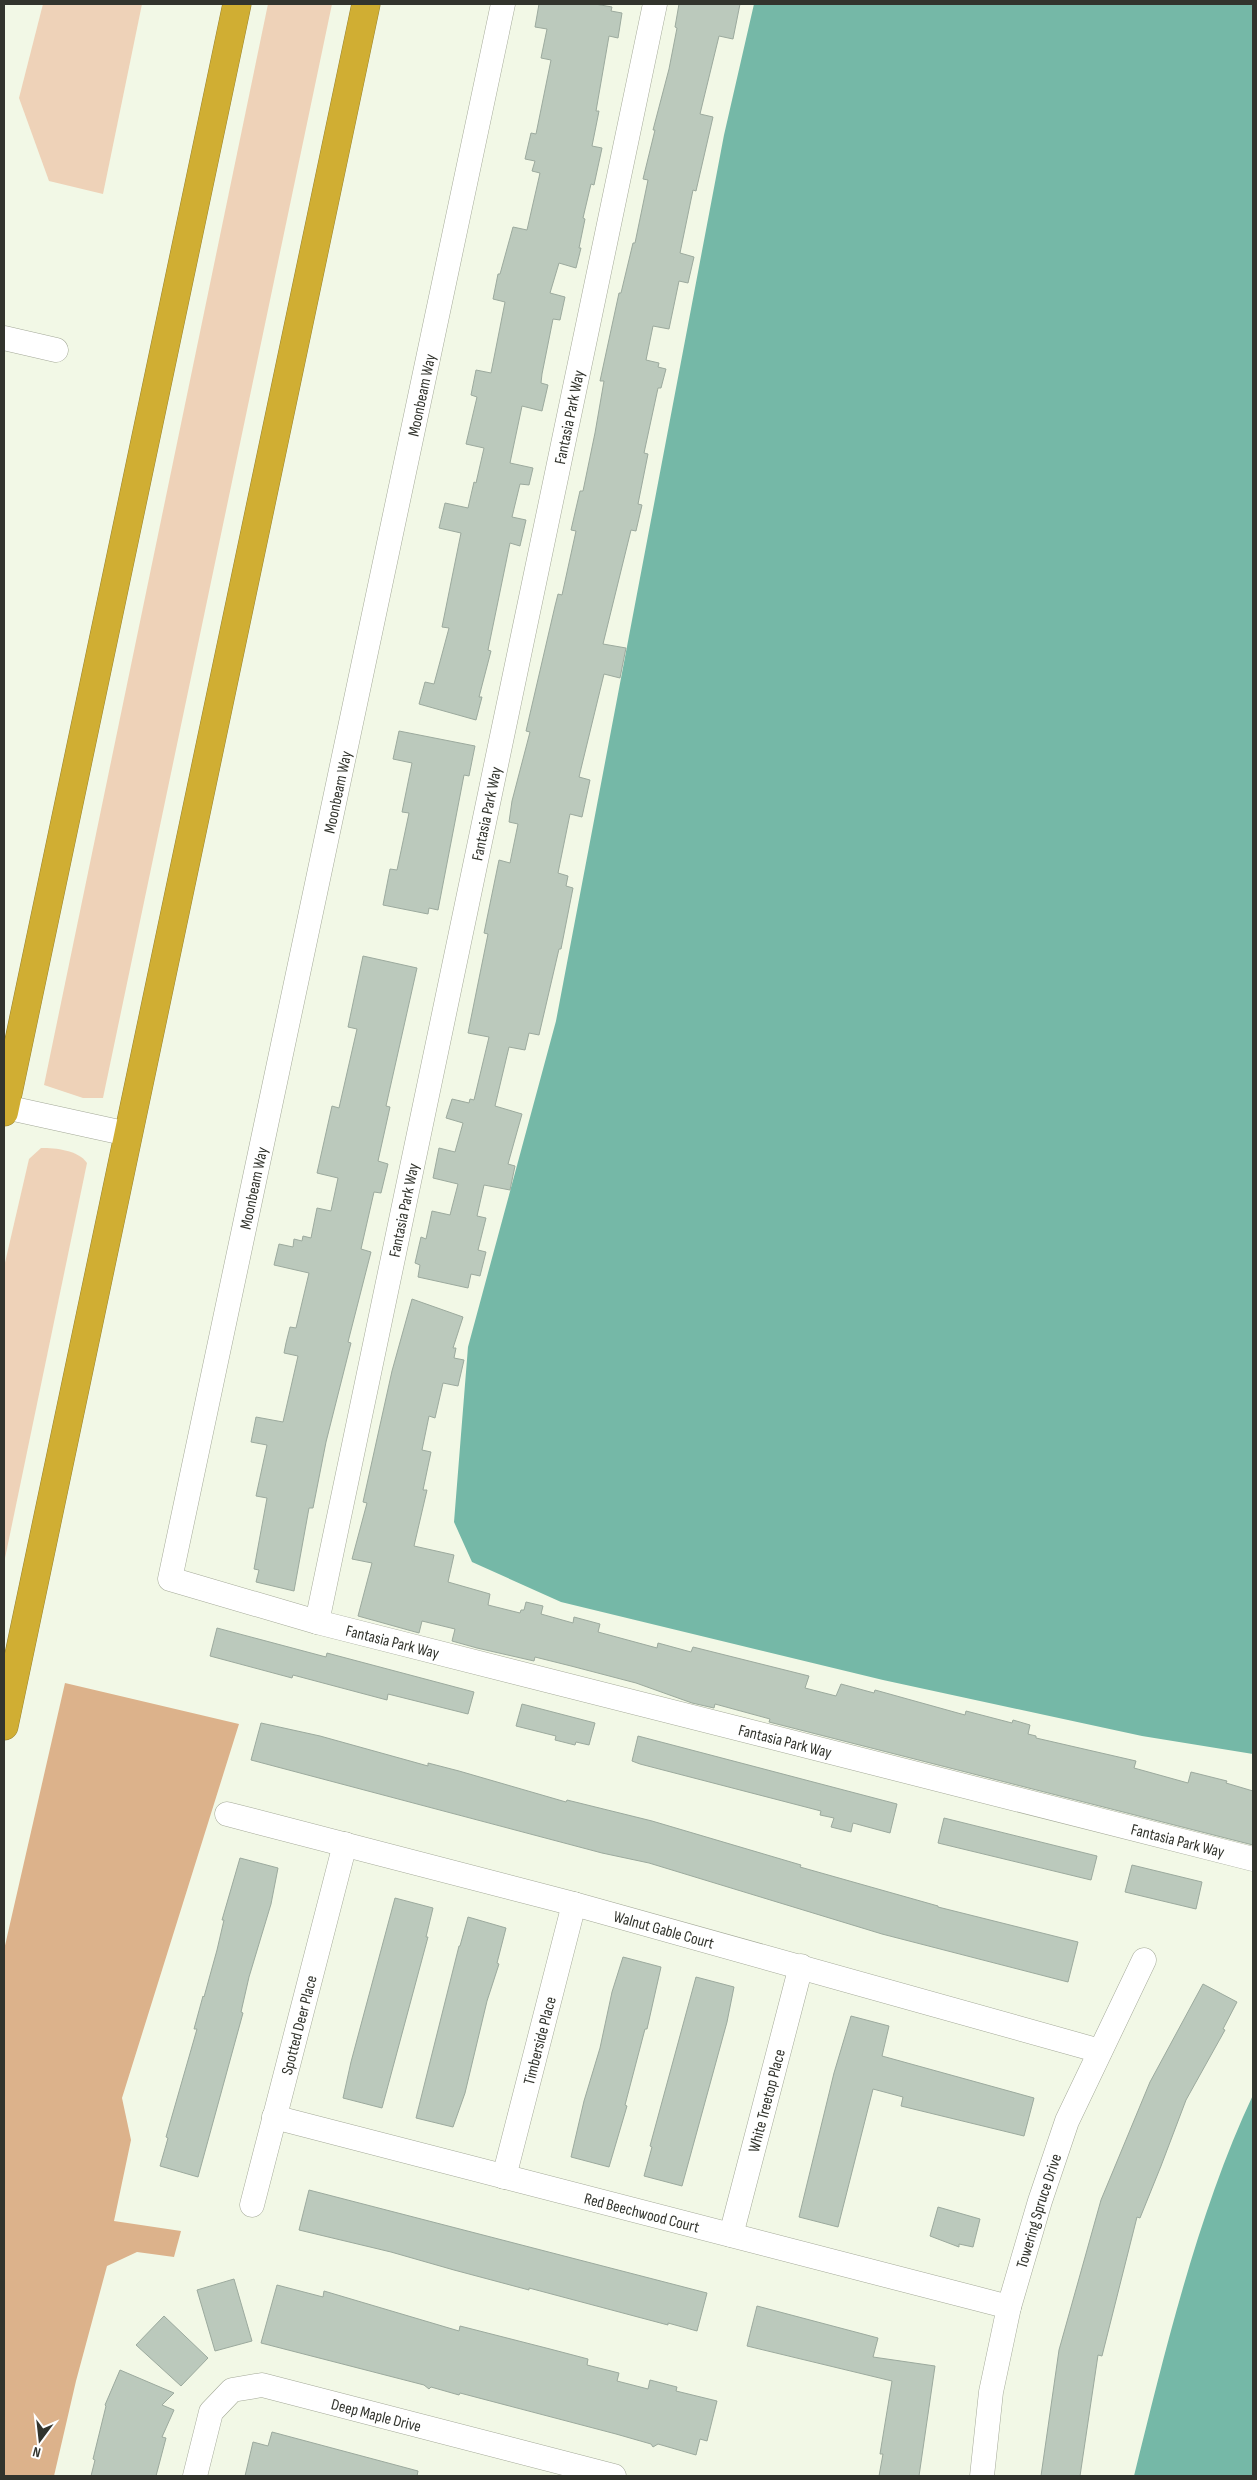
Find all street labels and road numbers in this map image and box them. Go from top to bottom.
street label: Moonbeam Way [404,352,440,438]
street label: Fantasia Park Way [551,369,589,466]
street label: Moonbeam Way [320,749,356,835]
street label: Fantasia Park Way [468,765,506,862]
street label: Moonbeam Way [236,1145,272,1231]
street label: Fantasia Park Way [385,1161,424,1259]
street label: Fantasia Park Way [344,1622,441,1664]
street label: Fantasia Park Way [736,1721,834,1763]
street label: Fantasia Park Way [1129,1820,1226,1862]
street label: Walnut Gable Court [611,1908,716,1954]
street label: Spotted Deer Place [278,1973,322,2077]
street label: Timberside Place [520,1995,561,2087]
street label: White Treetop Place [745,2047,790,2154]
street label: Towering Spruce Drive [1013,2151,1066,2271]
street label: Red Beechwood Court [582,2190,701,2238]
street label: Deep Maple Drive [329,2395,423,2437]

